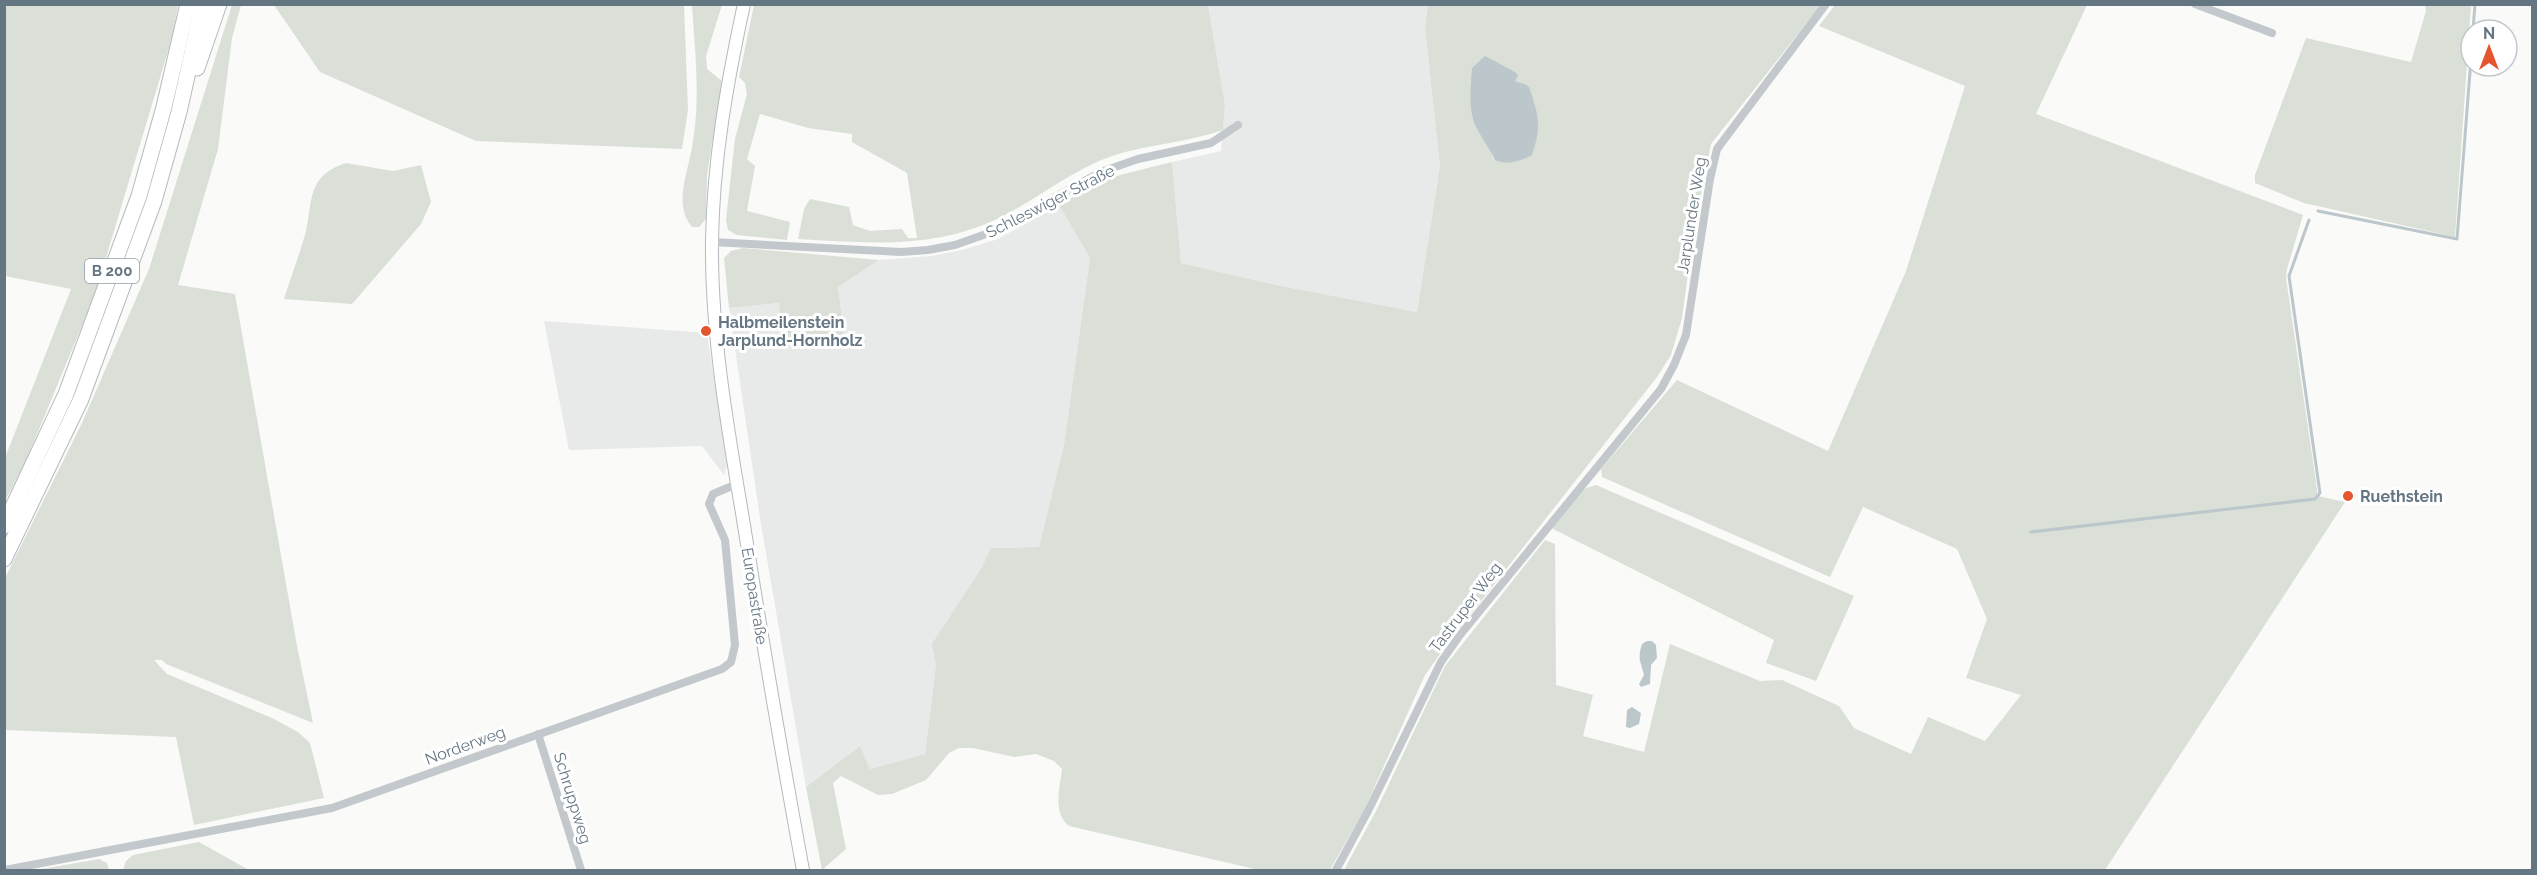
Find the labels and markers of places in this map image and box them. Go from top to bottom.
place label: Halbmeilenstein Jarplund-Hornholz [718,313,863,350]
marker: Halbmeilenstein Jarplund-Hornholz [699,324,713,338]
place label: Ruethstein [2360,487,2443,506]
marker: Ruethstein [2341,489,2355,503]

